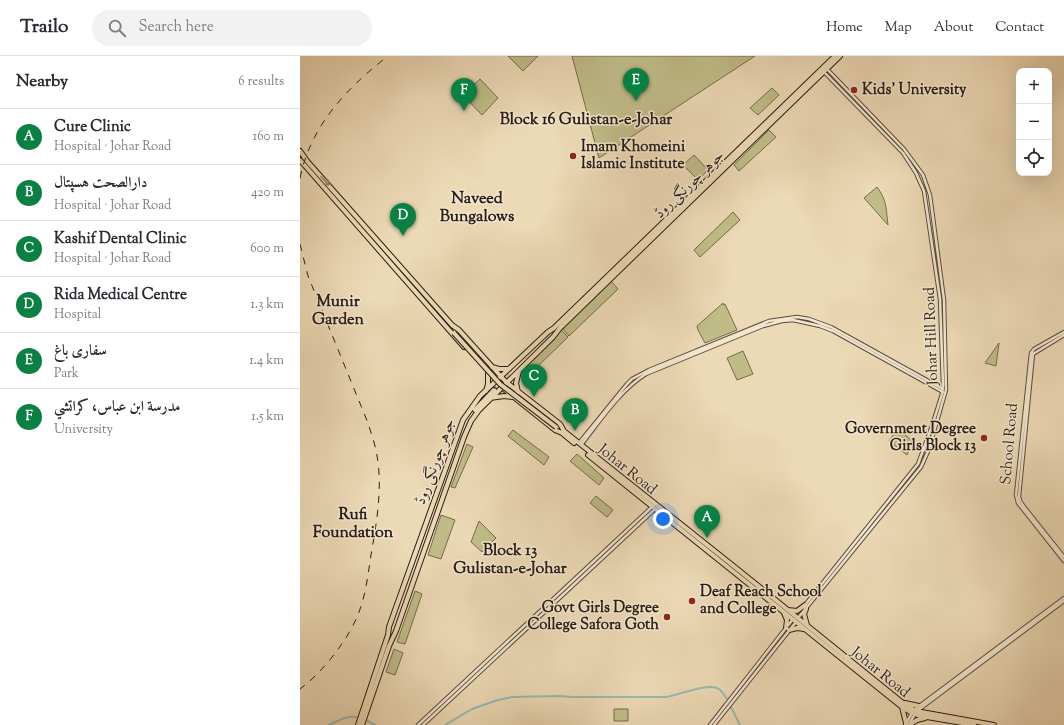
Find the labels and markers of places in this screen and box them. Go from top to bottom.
pin: E [623,68,649,101]
pin: F [451,78,477,111]
place label: Kids' University [862,80,967,101]
marker: Kids' University [849,85,859,95]
place label: Imam Khomeini Islamic Institute [581,137,686,175]
marker: Imam Khomeini Islamic Institute [568,151,578,161]
pin: D [390,203,416,236]
pin: C [521,364,547,397]
pin: B [562,398,588,431]
place label: Government Degree Girls Block 13 [845,419,976,457]
marker: Government Degree Girls Block 13 [979,433,989,443]
pin: A [694,505,720,538]
place label: Deaf Reach School and College [700,582,823,620]
marker: Deaf Reach School and College [687,596,697,606]
place label: Govt Girls Degree College Safora Goth [528,598,659,636]
marker: Govt Girls Degree College Safora Goth [662,612,672,622]

